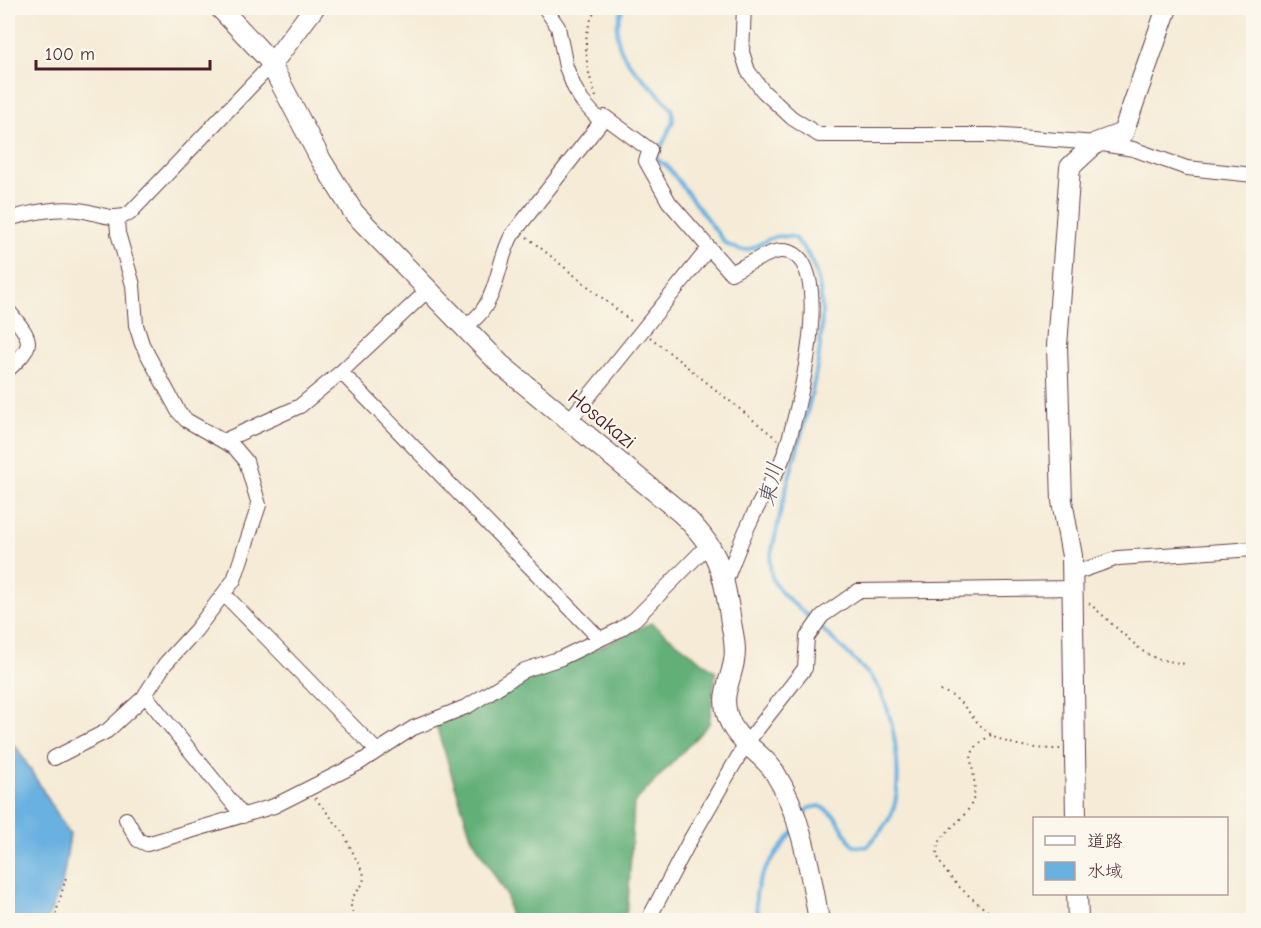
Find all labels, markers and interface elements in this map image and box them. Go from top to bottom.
scale bar [36,33,210,71]
text: 100 m [45,44,95,65]
street label: Hosakazi [563,384,641,454]
water label: 東川 [753,460,789,509]
legend [1033,817,1228,895]
text: 道路 [1087,831,1123,852]
text: 水域 [1087,861,1123,882]

